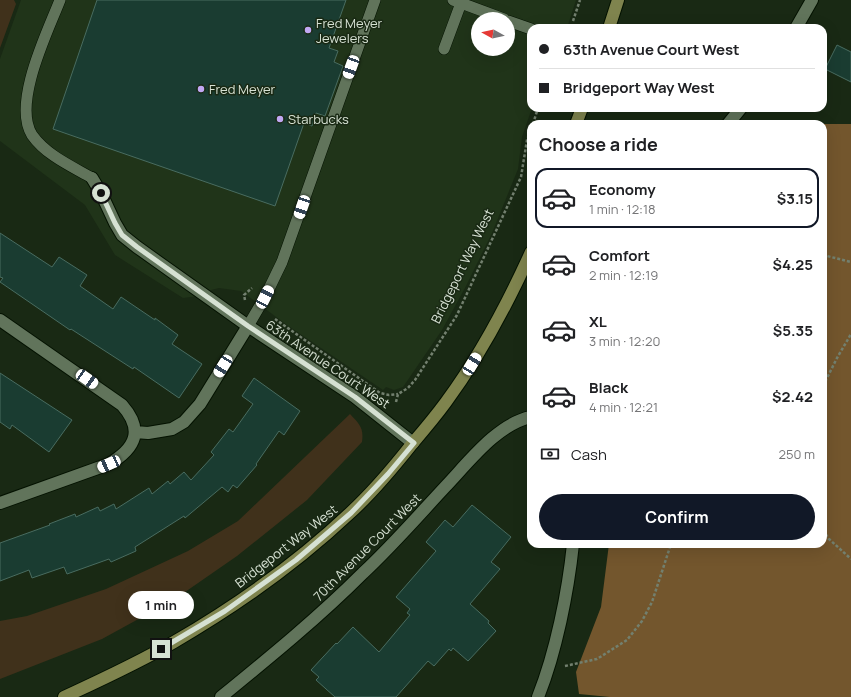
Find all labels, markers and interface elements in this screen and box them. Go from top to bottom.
north arrow [471,12,515,56]
map controls [471,12,515,56]
place label: Fred Meyer Jewelers [316,14,383,47]
marker: Fred Meyer Jewelers [303,25,313,35]
text: 63th Avenue Court West [563,39,740,60]
car [341,54,361,80]
text: Bridgeport Way West [563,77,715,98]
place label: Fred Meyer [209,80,276,98]
marker: Fred Meyer [196,84,206,94]
place label: Starbucks [288,110,349,128]
marker: Starbucks [275,114,285,124]
text: Choose a ride [539,132,658,156]
text: Economy [589,179,656,200]
icon: car [541,180,577,216]
route start [92,184,110,202]
text: $3.15 [777,188,813,209]
car [292,194,312,220]
text: 1 min · 12:18 [589,200,656,218]
street label: Bridgeport Way West [426,206,498,326]
text: Comfort [589,245,650,266]
icon: car [541,246,577,282]
text: $4.25 [772,254,813,275]
text: 2 min · 12:19 [589,266,658,284]
car [254,284,276,310]
text: XL [589,311,607,332]
icon: car [541,312,577,348]
street label: 63th Avenue Court West [262,316,394,412]
text: $5.35 [773,320,813,341]
text: 3 min · 12:20 [589,332,660,350]
car [461,351,483,377]
car [212,353,234,379]
car [74,367,100,391]
text: Black [589,377,628,398]
icon: car [541,378,577,414]
text: $2.42 [772,386,813,407]
text: 4 min · 12:21 [589,398,658,416]
icon: cash [539,443,561,465]
text: Cash [571,444,607,465]
text: 250 m [779,445,815,463]
car [96,454,122,474]
street label: 70th Avenue Court West [309,489,425,605]
button: Confirm [539,494,815,540]
street label: Bridgeport Way West [231,500,341,592]
callout: 1 min [128,591,194,619]
text: 1 min [145,596,177,614]
route end [152,640,170,658]

